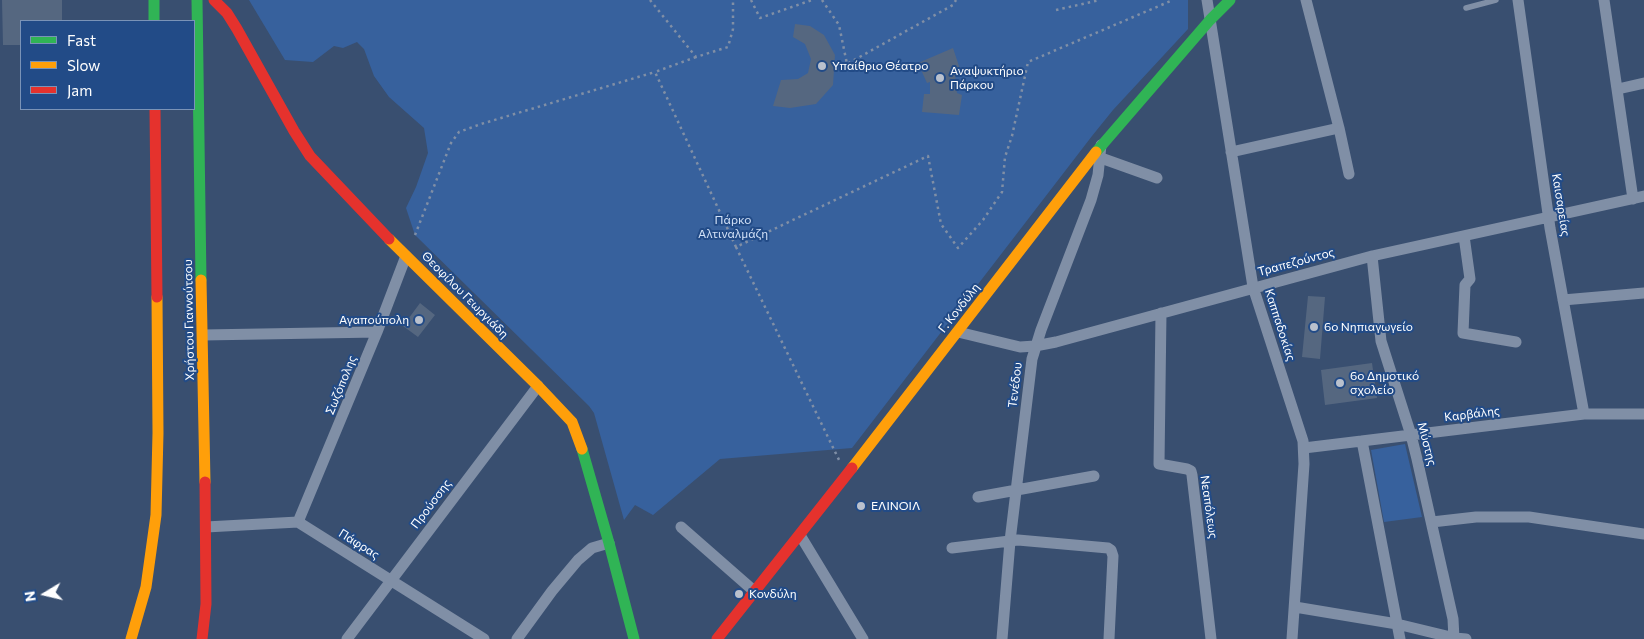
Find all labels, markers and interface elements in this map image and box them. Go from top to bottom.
legend [20,20,195,110]
text: Fast [67,31,96,49]
text: Slow [67,56,100,74]
place label: Υπαίθριο Θέατρο [832,59,928,73]
marker: Υπαίθριο Θέατρο [816,60,828,72]
place label: Αναψυκτήριο Πάρκου [950,64,1024,92]
marker: Αναψυκτήριο Πάρκου [934,72,946,84]
text: Jam [67,81,92,99]
street label: Καισαρείας [1549,173,1573,237]
park label: Πάρκο Αλτιναλμάζη [698,213,768,241]
street label: Τραπεζούντος [1256,245,1336,279]
street label: Θεοφίλου Γεωργιάδη [419,249,511,341]
street label: Χρήστου Γιαννούτσου [181,259,197,381]
street label: Γ. Κονδύλη [935,281,983,335]
street label: Καππαδοκίας [1262,287,1298,363]
place label: Αγαπούπολη [339,313,409,327]
marker: Αγαπούπολη [413,314,425,326]
place label: 6ο Νηπιαγωγείο [1324,320,1413,334]
marker: 6ο Νηπιαγωγείο [1308,321,1320,333]
street label: Σωζόπολης [323,353,359,417]
street label: Τενέδου [1005,361,1025,409]
place label: 6ο Δημοτικό σχολείο [1350,369,1419,397]
marker: 6ο Δημοτικό σχολείο [1334,377,1346,389]
street label: Καρβάλης [1443,403,1501,425]
street label: Μύστης [1414,421,1440,467]
street label: Νεαπόλεως [1197,474,1221,540]
street label: Προύσσης [408,477,454,531]
place label: ΕΛΙΝΟΙΛ [871,499,920,513]
marker: ΕΛΙΝΟΙΛ [855,500,867,512]
street label: Πάφρας [336,526,382,562]
north arrow [20,569,70,619]
place label: Κονδύλη [749,587,796,601]
marker: Κονδύλη [733,588,745,600]
text: N [20,590,39,603]

